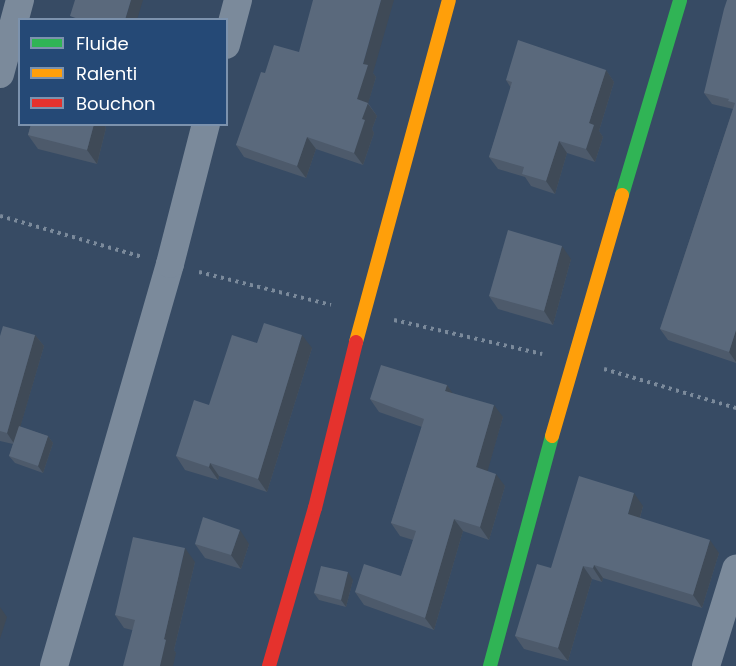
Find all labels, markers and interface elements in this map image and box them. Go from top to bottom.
legend [18,18,228,126]
text: Fluide [76,31,129,56]
text: Ralenti [76,61,137,86]
text: Bouchon [76,91,156,116]

